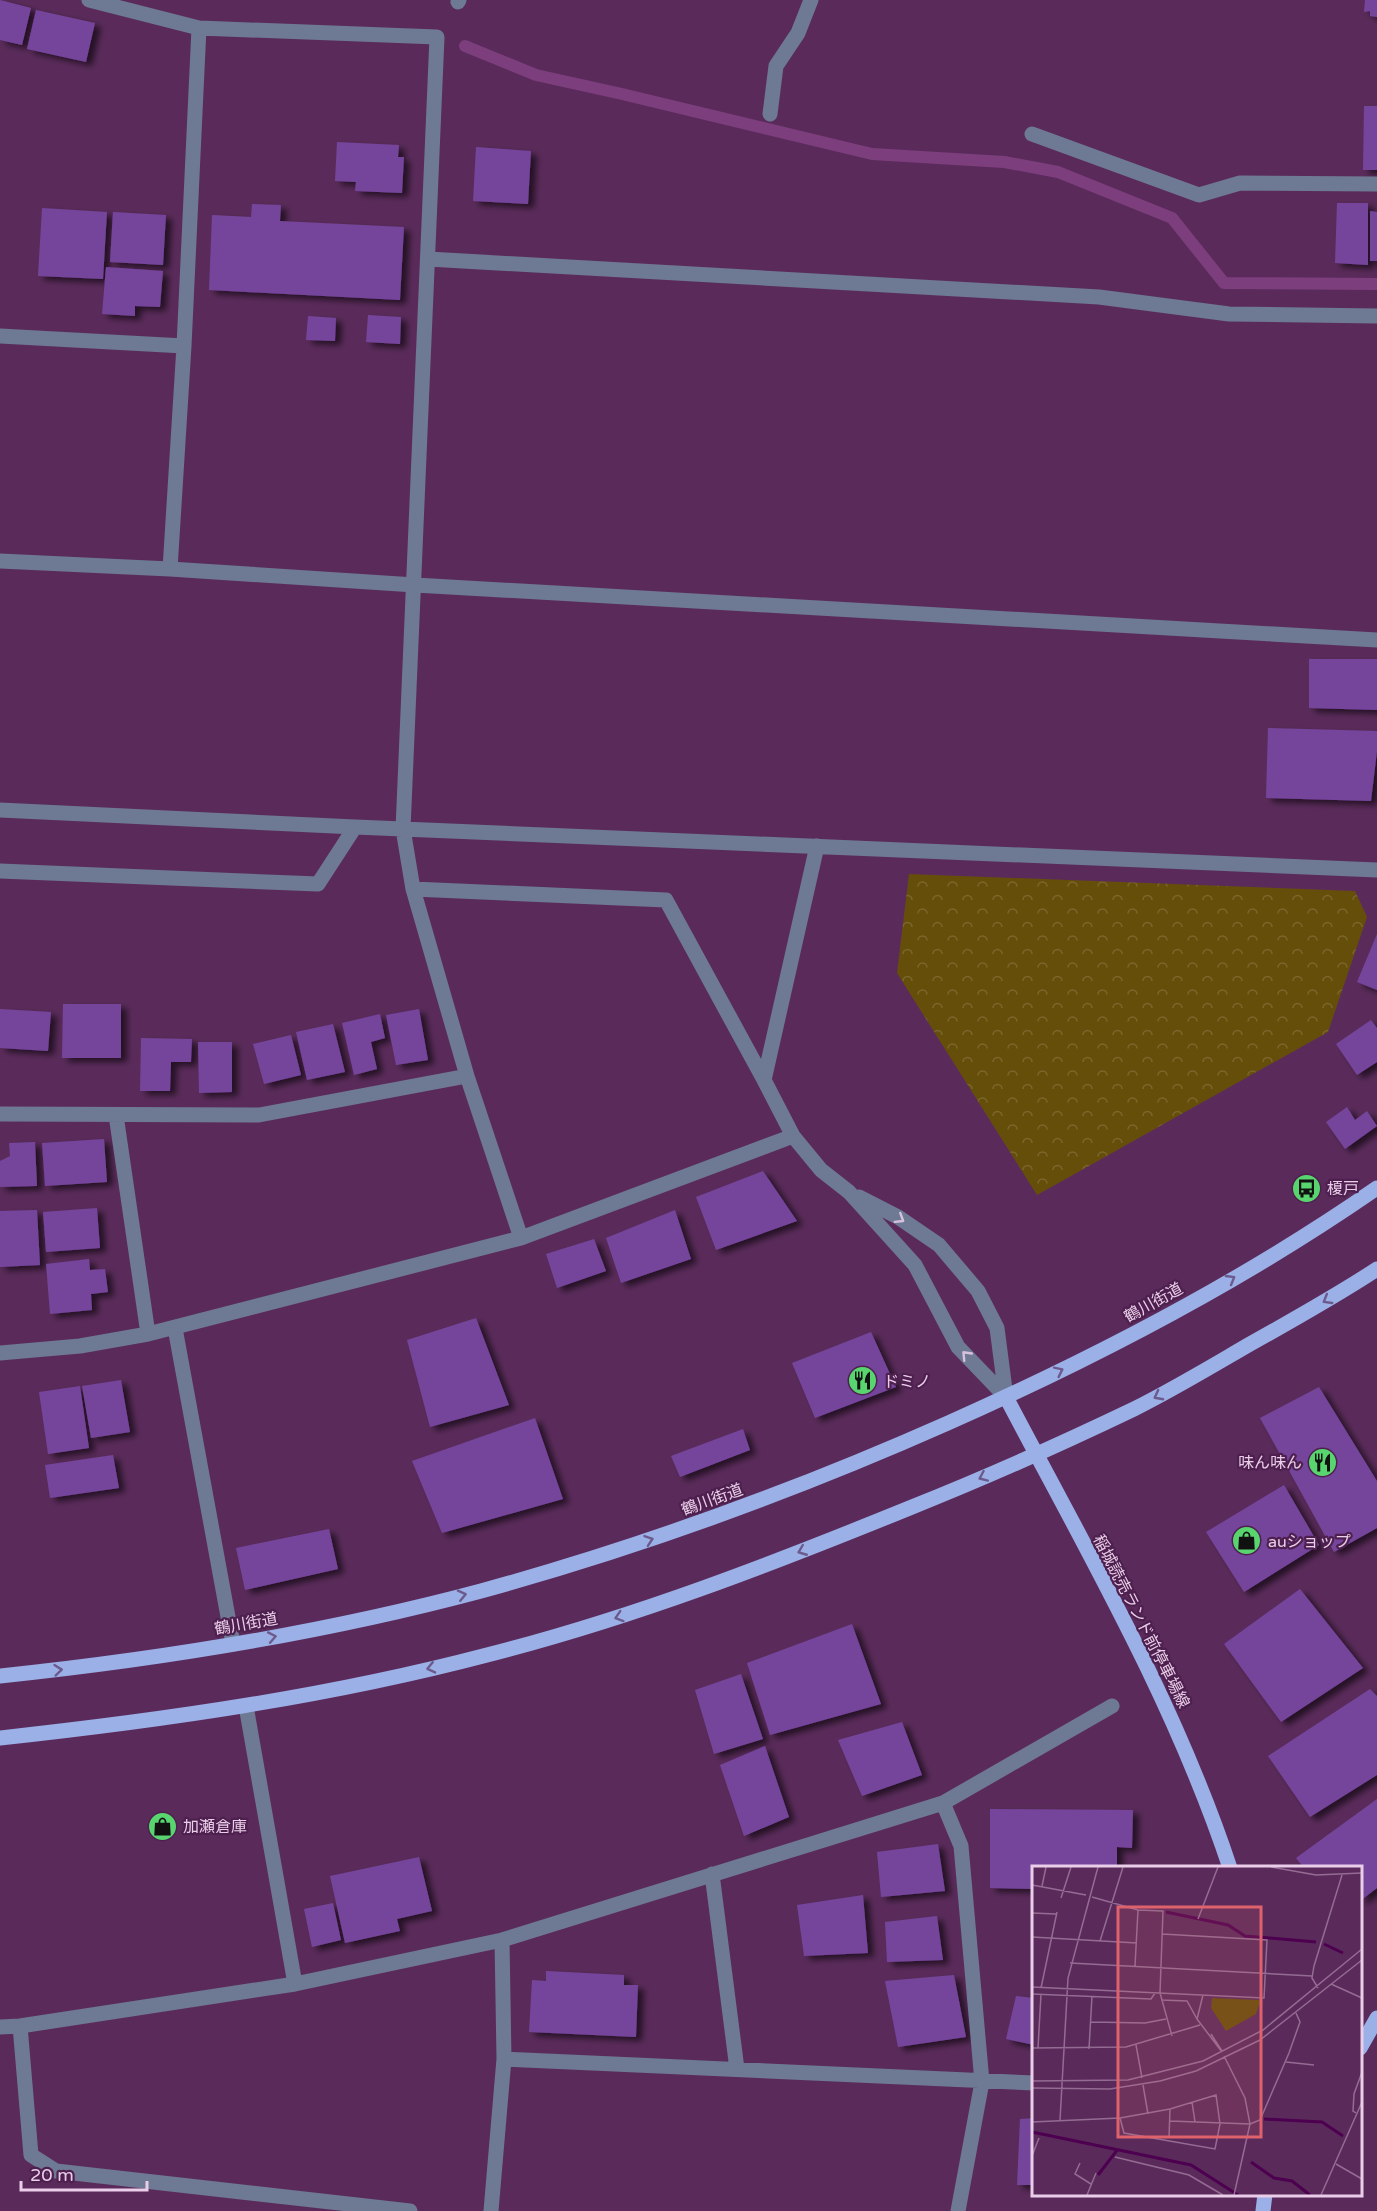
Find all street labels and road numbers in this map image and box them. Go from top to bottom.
street label: 鶴川街道 [1121,1279,1186,1327]
street label: 鶴川街道 [679,1480,746,1520]
street label: 稲城読売ランド前停車場線 [1089,1531,1194,1712]
street label: 鶴川街道 [213,1609,279,1639]

